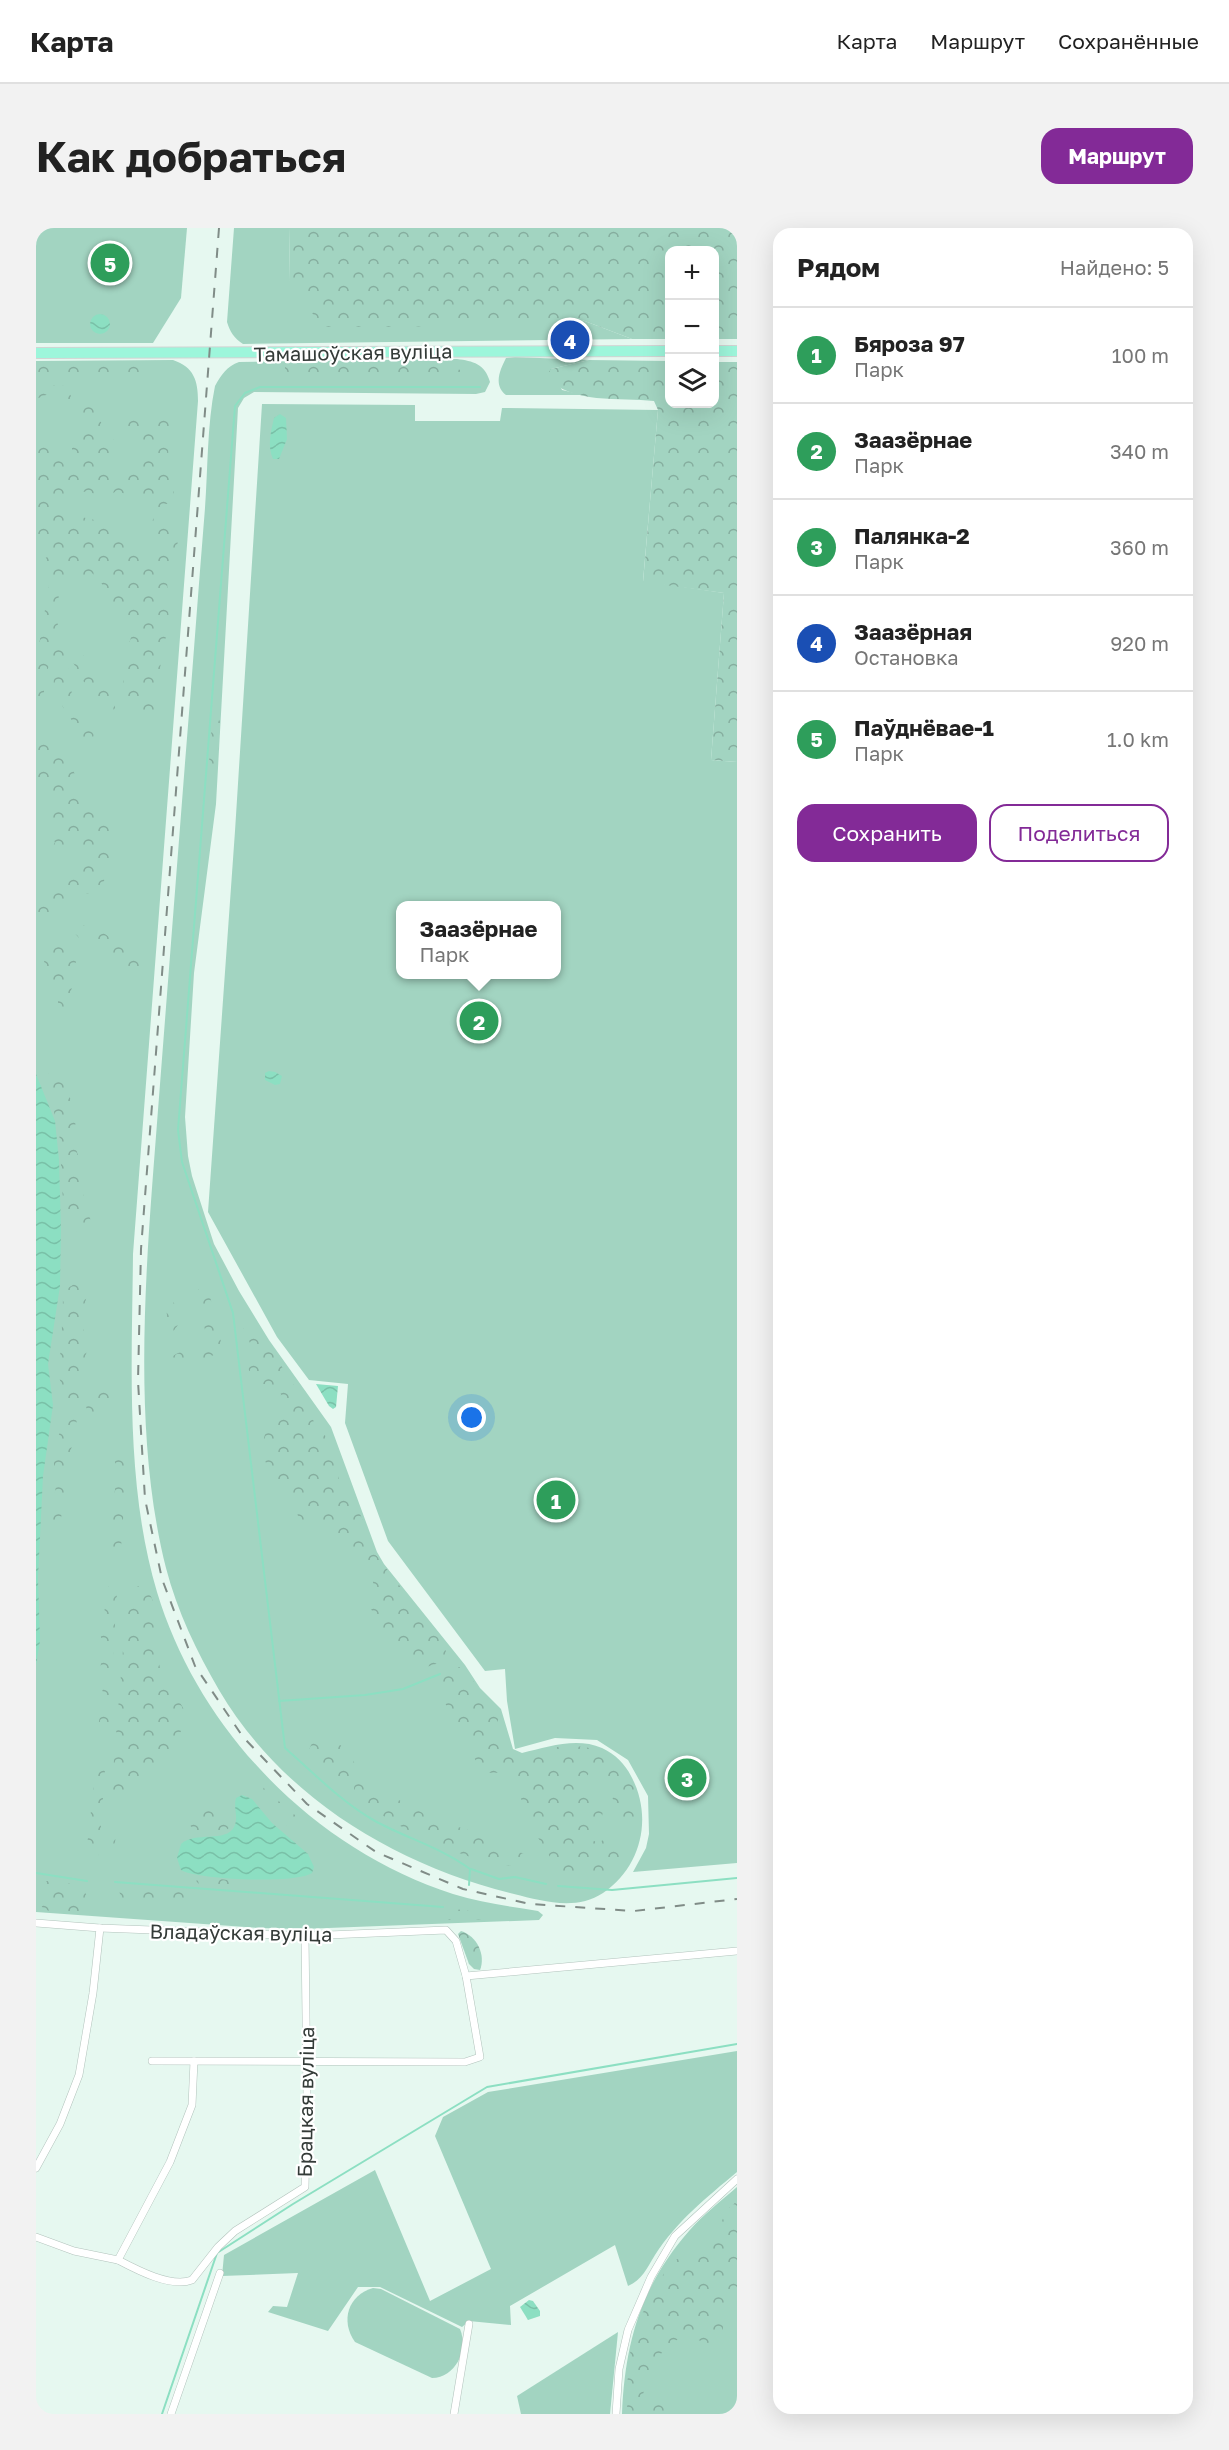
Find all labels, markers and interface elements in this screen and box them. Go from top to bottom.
text: Карта [30,25,114,58]
text: Карта [836,28,897,54]
text: Маршрут [930,28,1025,54]
text: Сохранённые [1058,28,1199,54]
button: Маршрут [1041,128,1193,184]
text: Как добраться [36,131,346,181]
pin: 5 [90,240,130,285]
map controls [665,246,719,408]
button: + [665,246,719,300]
text: Рядом [797,252,880,283]
text: Найдено: 5 [1060,255,1169,279]
button: − [665,300,719,354]
pin: 4 [550,318,590,362]
text: Бяроза 97 [854,330,965,357]
street label: Тамашоўская вуліца [253,338,453,366]
text: 1 [811,343,822,367]
text: 100 m [1112,343,1169,367]
button: layers [665,354,719,408]
text: Парк [854,357,904,381]
text: Заазёрнае [854,426,972,453]
text: 2 [810,439,823,463]
text: 340 m [1110,439,1169,463]
text: Парк [854,453,904,477]
text: Палянка-2 [854,522,970,549]
text: 3 [810,535,823,559]
text: 360 m [1110,535,1169,559]
text: Парк [854,549,904,573]
text: Заазёрная [854,618,972,645]
text: 4 [810,631,823,655]
text: 920 m [1110,631,1169,655]
text: Остановка [854,645,959,669]
text: Паўднёвае-1 [854,714,994,741]
text: 5 [810,727,823,751]
text: 1.0 km [1107,727,1169,751]
text: Парк [854,741,904,765]
button: Сохранить [797,804,977,862]
button: Поделиться [989,804,1169,862]
popup [396,901,561,979]
text: Заазёрнае [419,915,538,942]
text: Парк [419,942,470,966]
pin: 2 [460,998,498,1044]
your location [457,1403,486,1432]
pin: 1 [536,1478,576,1522]
pin: 3 [668,1756,706,1800]
street label: Владаўская вуліца [149,1918,333,1946]
street label: Брацкая вуліца [292,2026,318,2178]

